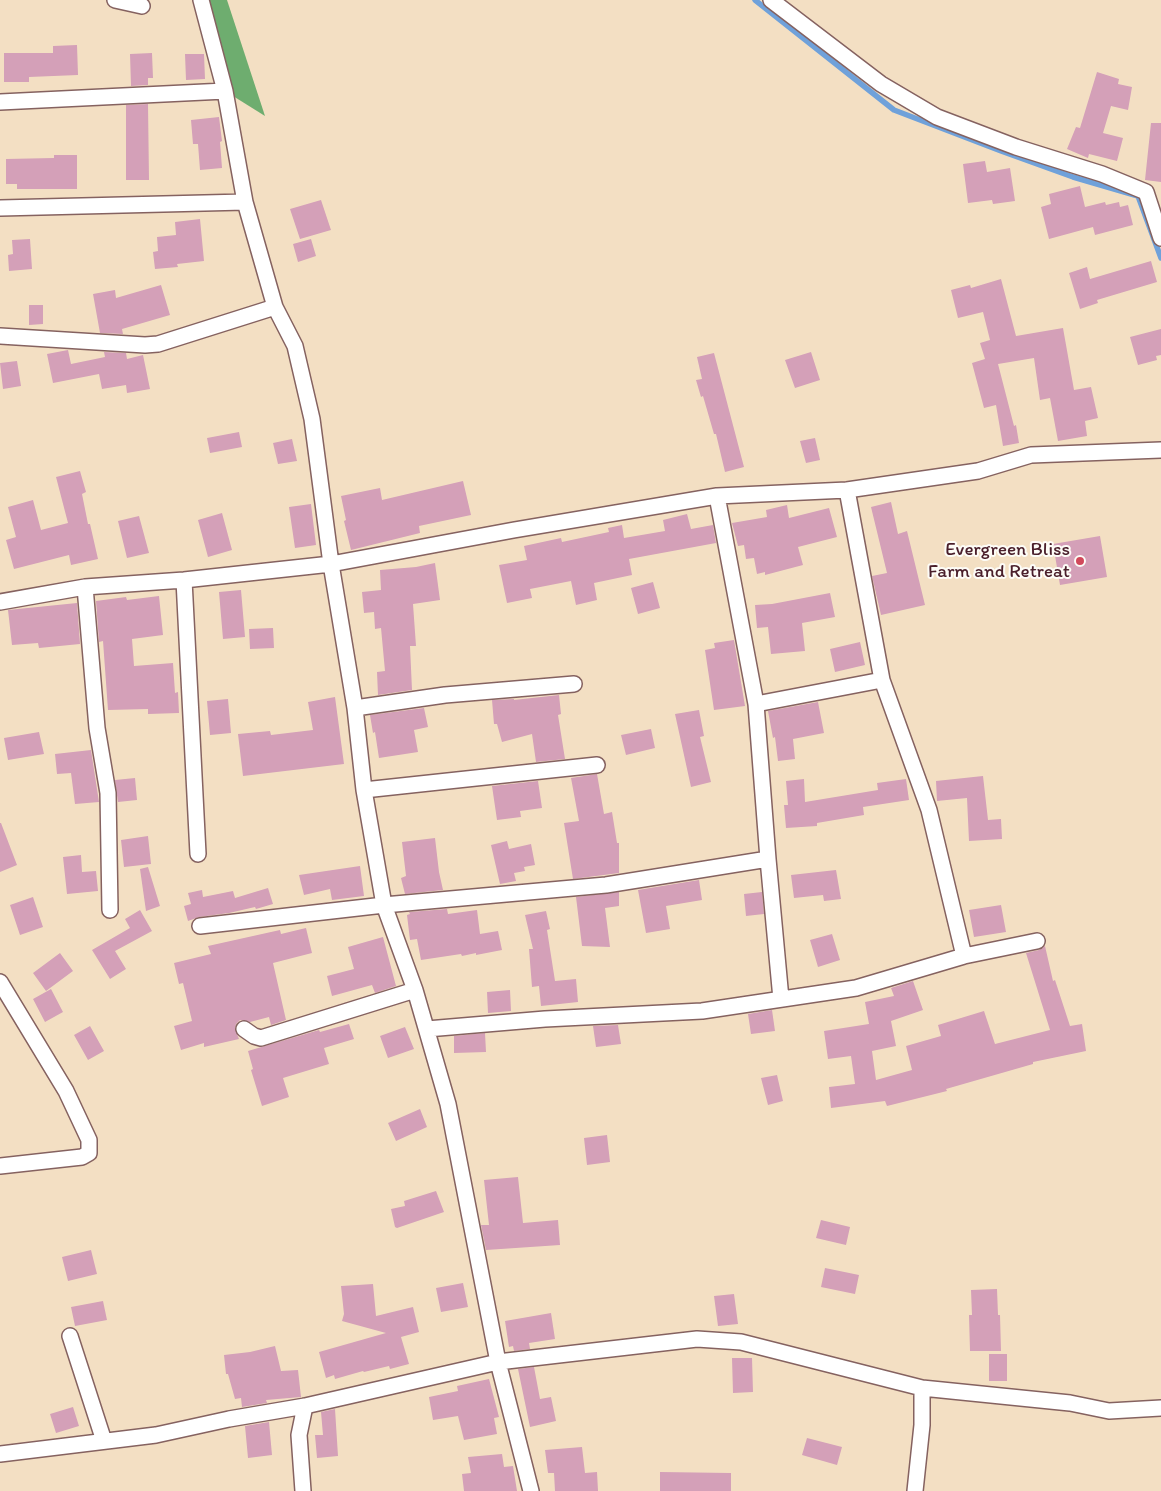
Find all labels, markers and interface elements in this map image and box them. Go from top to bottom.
place label: Evergreen Bliss Farm and Retreat [928,539,1070,583]
marker: Evergreen Bliss Farm and Retreat [1074,555,1086,567]

